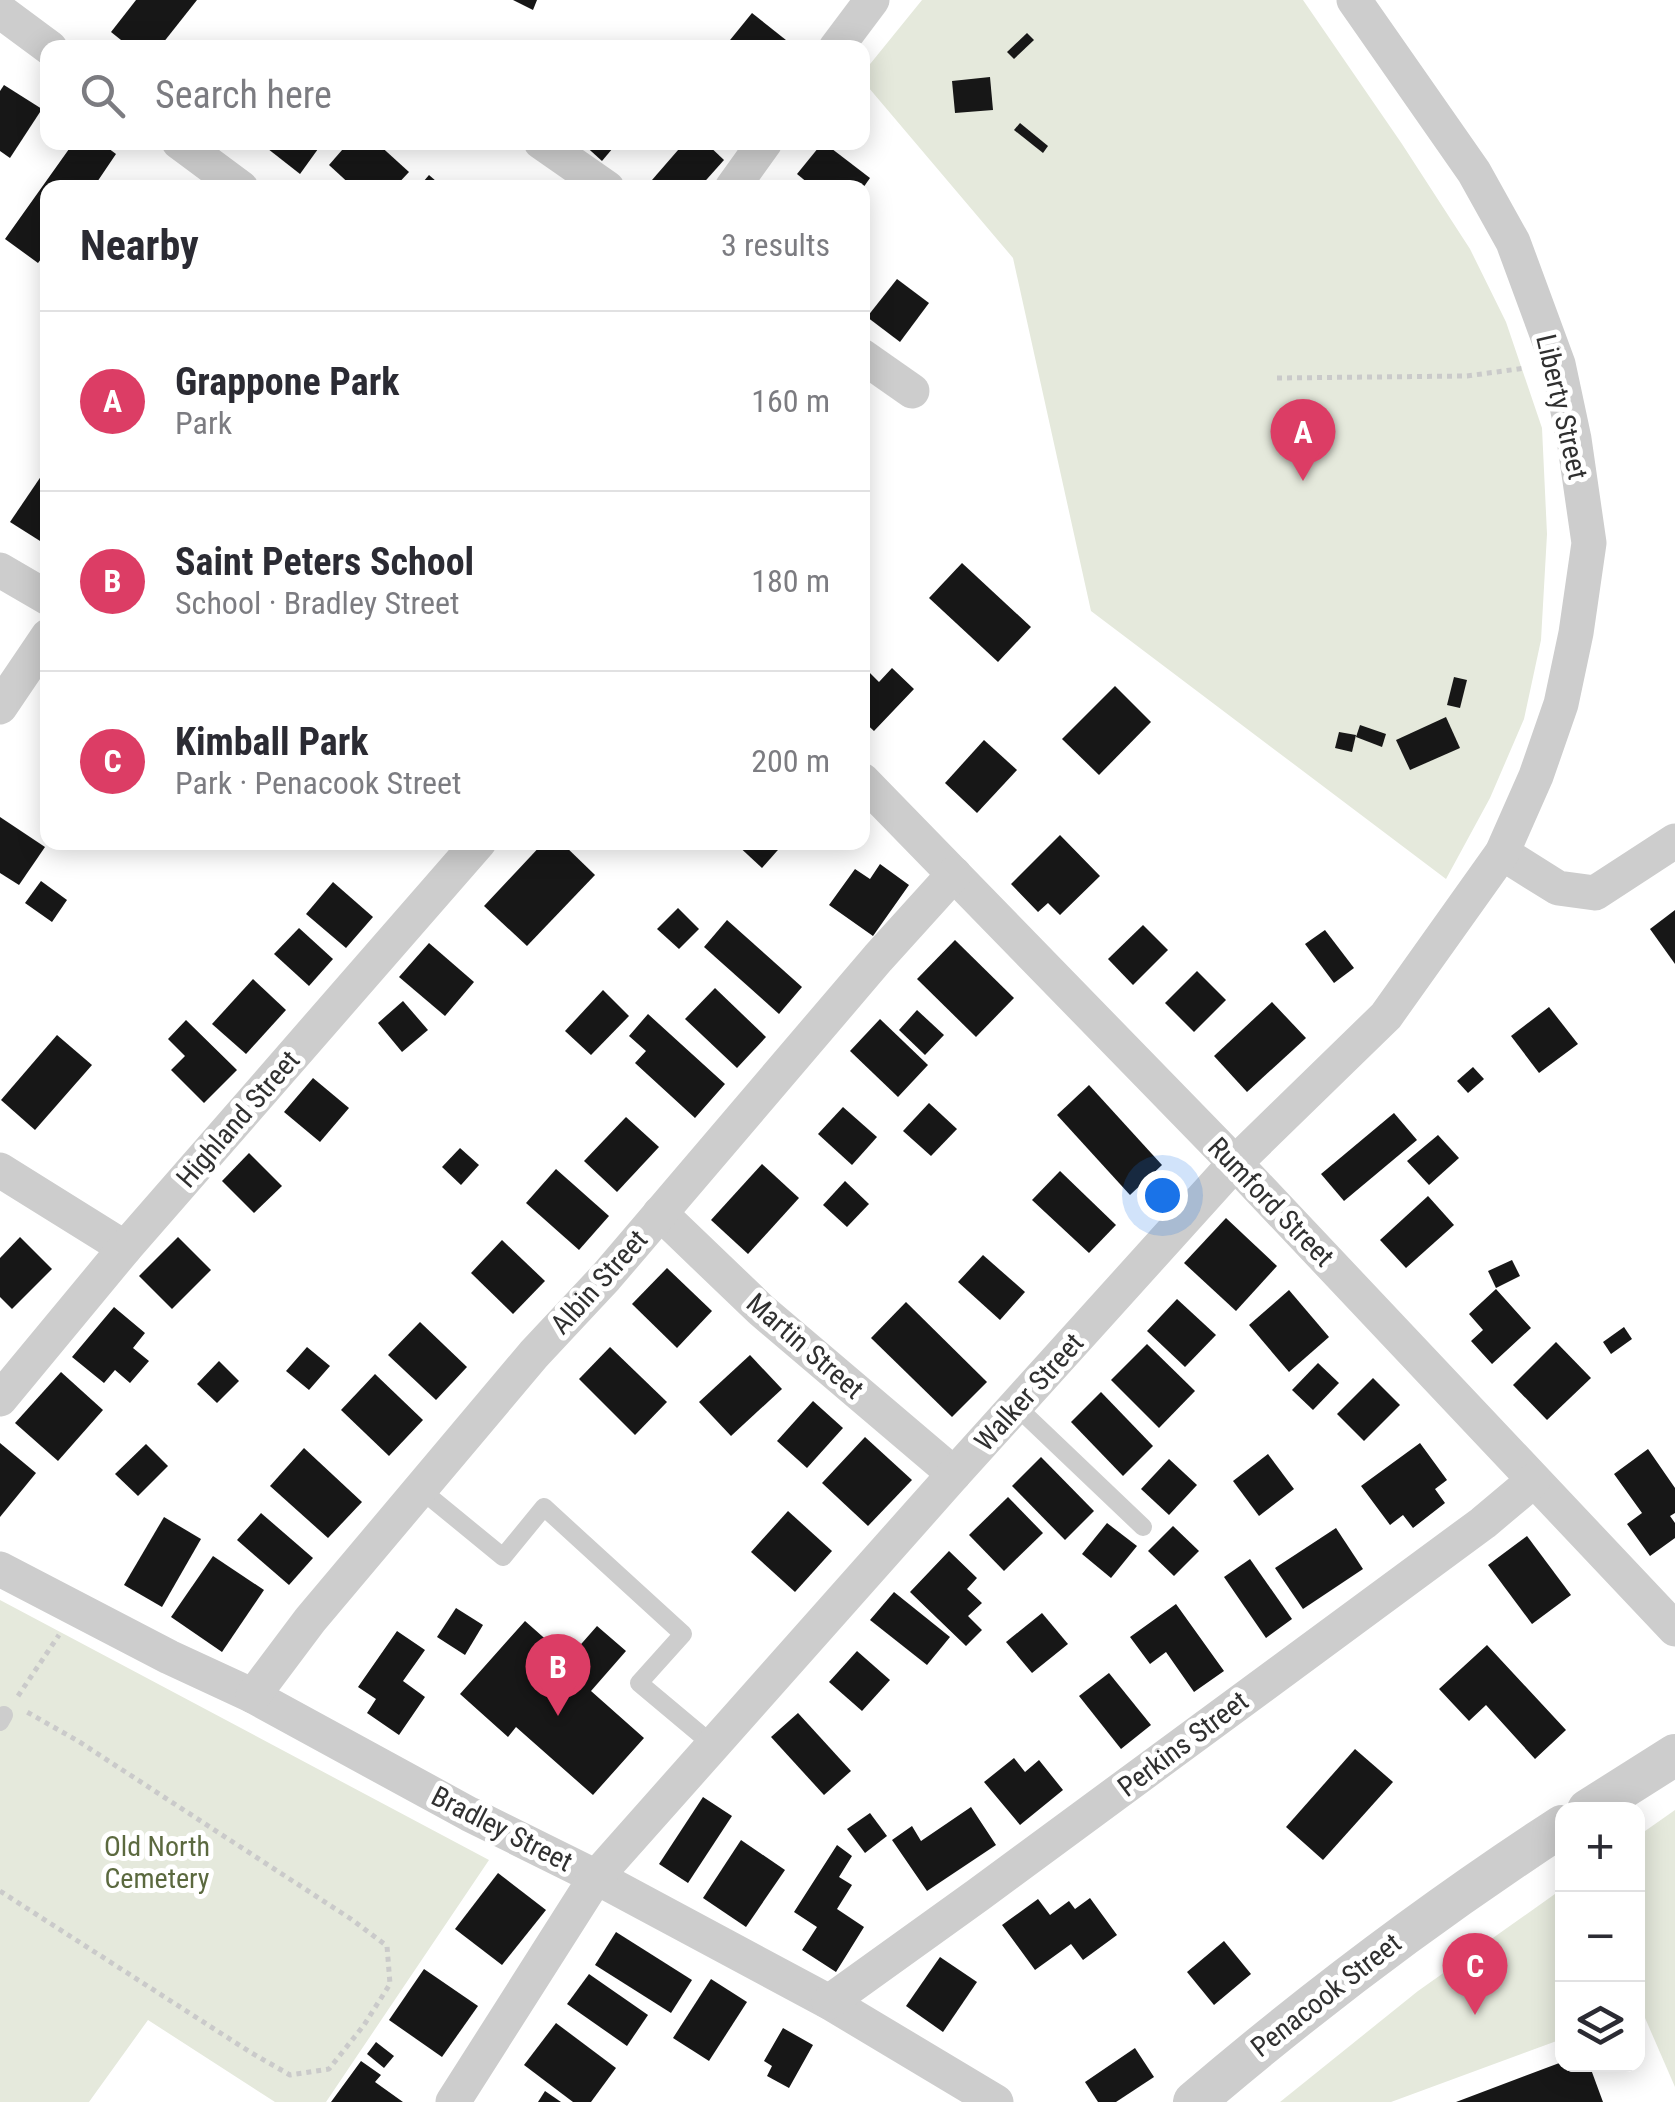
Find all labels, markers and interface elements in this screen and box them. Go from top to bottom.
search box [40,40,870,150]
icon: search [75,68,130,123]
text: Search here [155,73,332,117]
text: Nearby [80,221,199,270]
text: 3 results [721,226,830,264]
street label: Liberty Street [1529,331,1595,483]
text: Grappone Park [175,360,399,404]
text: A [103,382,122,420]
text: 160 m [751,382,830,420]
pin: A [1270,398,1336,481]
text: Park [175,404,232,442]
text: Saint Peters School [175,540,474,584]
text: B [104,562,121,600]
text: 180 m [751,562,830,600]
text: School · Bradley Street [175,584,459,622]
text: Kimball Park [175,720,368,764]
text: C [103,742,122,780]
text: 200 m [751,742,830,780]
text: Park · Penacook Street [175,764,462,802]
street label: Highland Street [170,1044,306,1194]
street label: Rumford Street [1201,1131,1341,1273]
your location [1137,1170,1188,1221]
street label: Albin Street [544,1223,654,1341]
street label: Martin Street [740,1286,870,1406]
street label: Walker Street [968,1326,1090,1458]
pin: B [526,1634,590,1716]
street label: Perkins Street [1111,1684,1255,1804]
street label: Bradley Street [426,1779,578,1879]
map controls [1555,1802,1645,2072]
button: + [1555,1802,1645,1892]
park label: Old North Cemetery [104,1830,210,1895]
button: − [1555,1892,1645,1982]
street label: Penacook Street [1244,1926,1408,2064]
pin: C [1442,1932,1508,2015]
button: layers [1555,1982,1645,2072]

